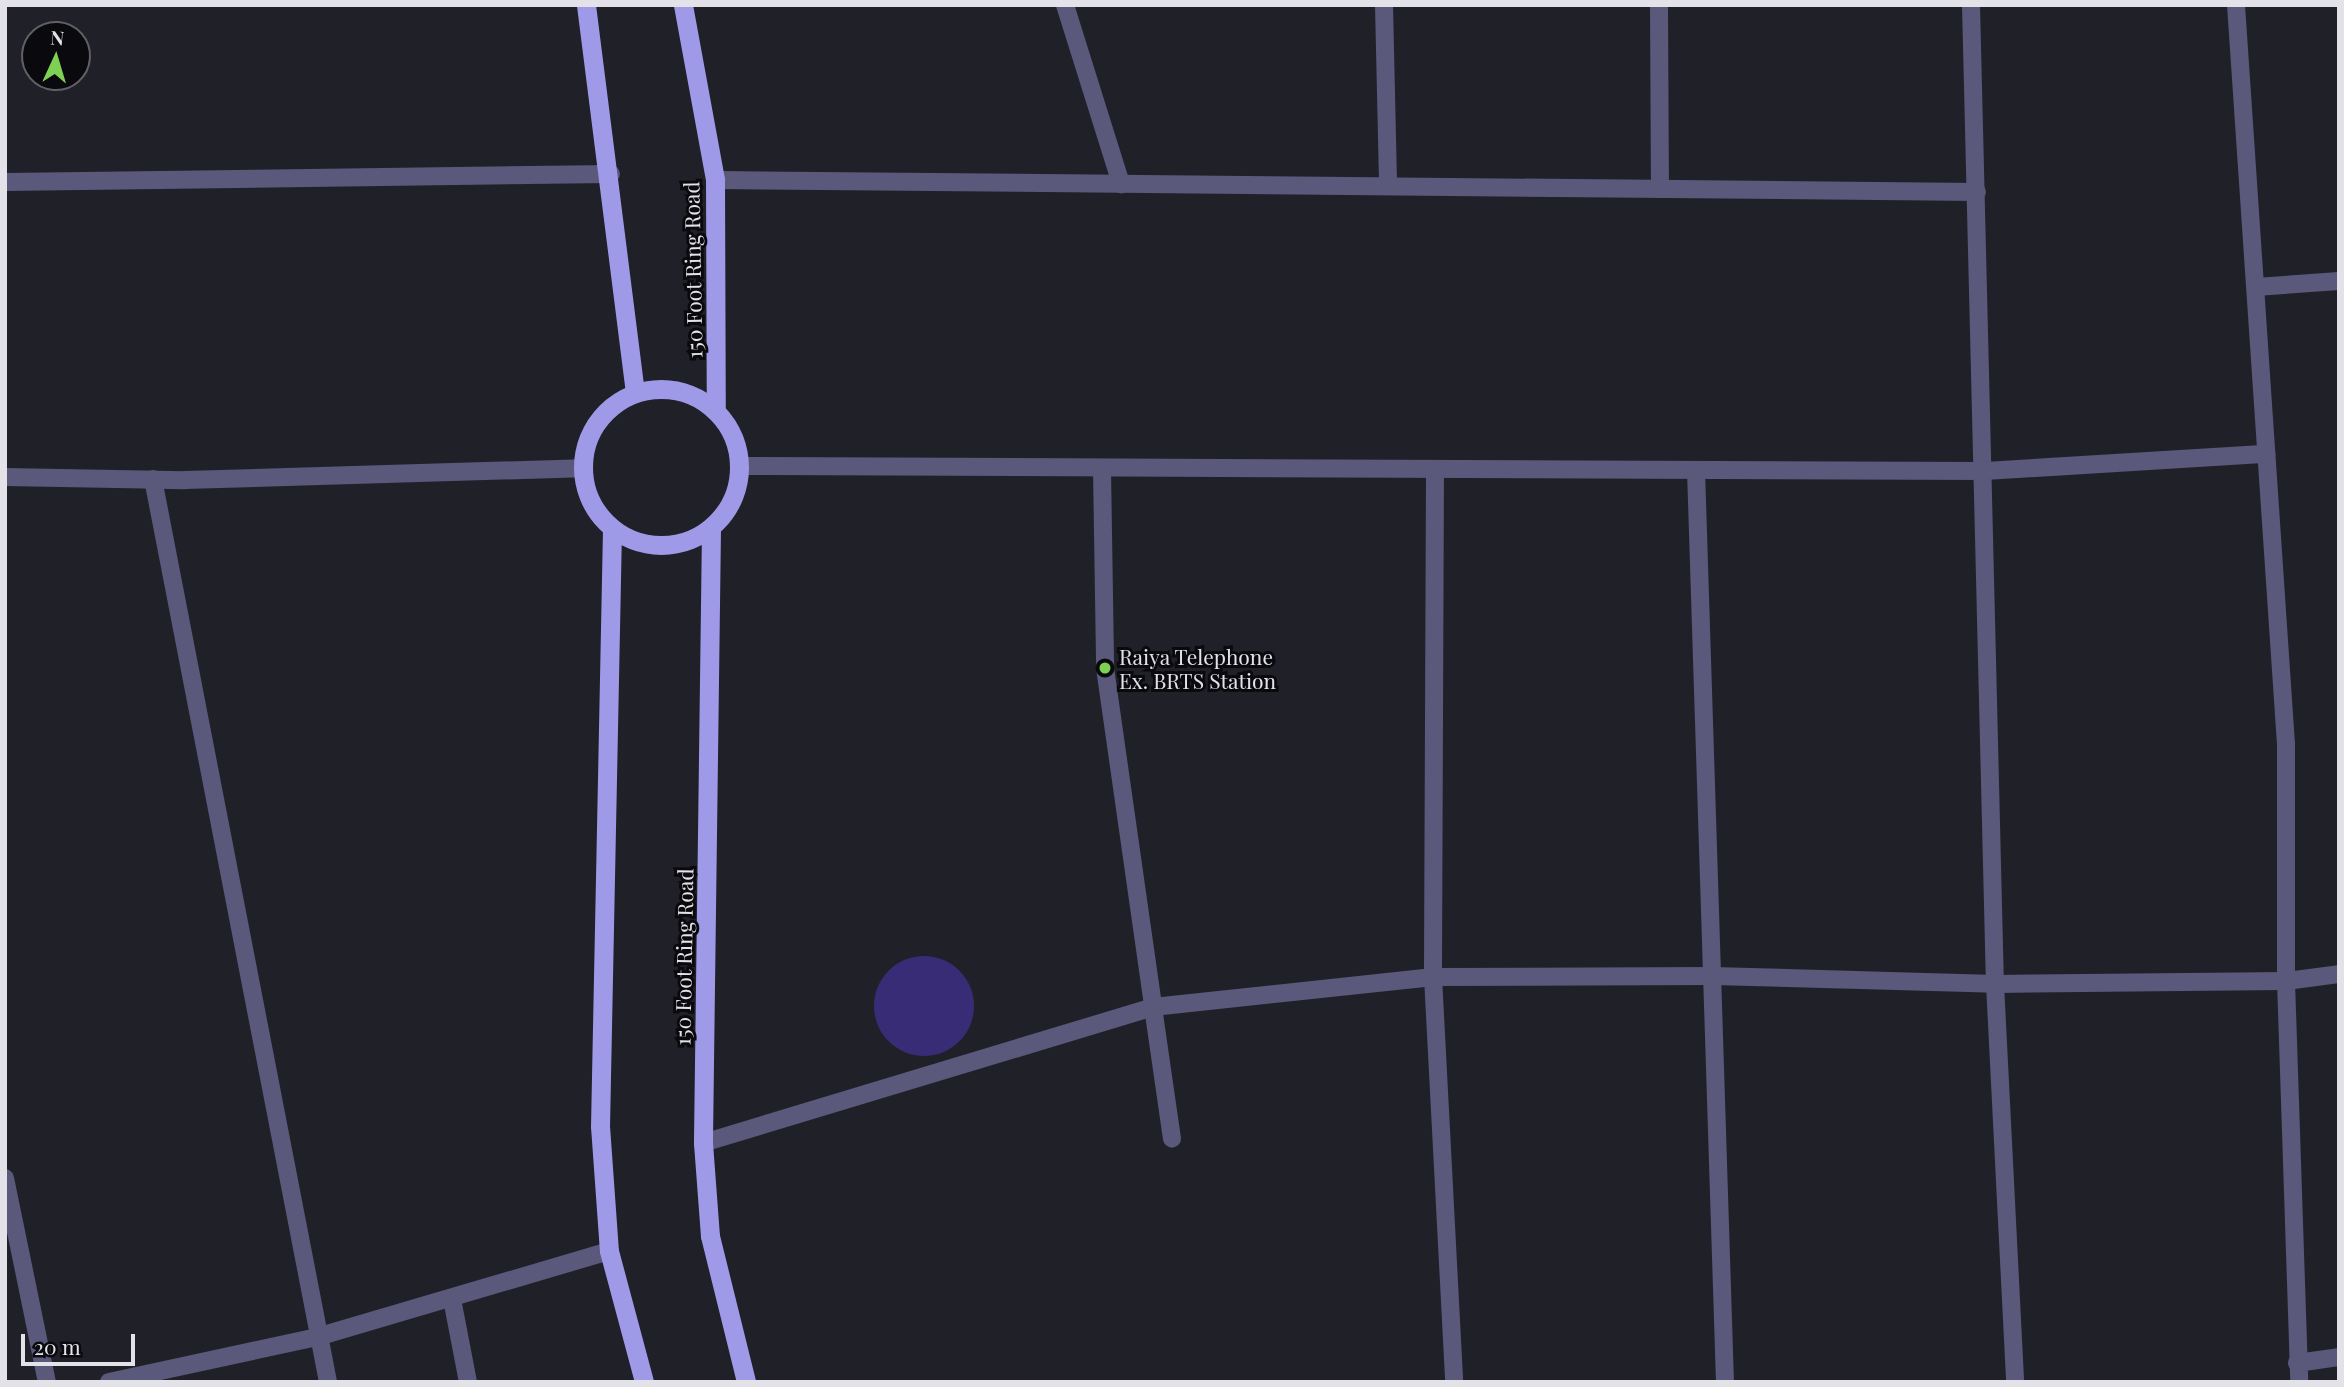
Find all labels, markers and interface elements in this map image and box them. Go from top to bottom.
north arrow [21,21,91,91]
text: N [50,24,65,50]
street label: 150 Foot Ring Road [678,181,706,359]
place label: Raiya Telephone Ex. BRTS Station [1119,643,1276,693]
marker: Raiya Telephone Ex. BRTS Station [1097,660,1113,676]
street label: 150 Foot Ring Road [669,868,697,1046]
scale bar [24,1320,138,1364]
text: 20 m [34,1332,81,1360]

